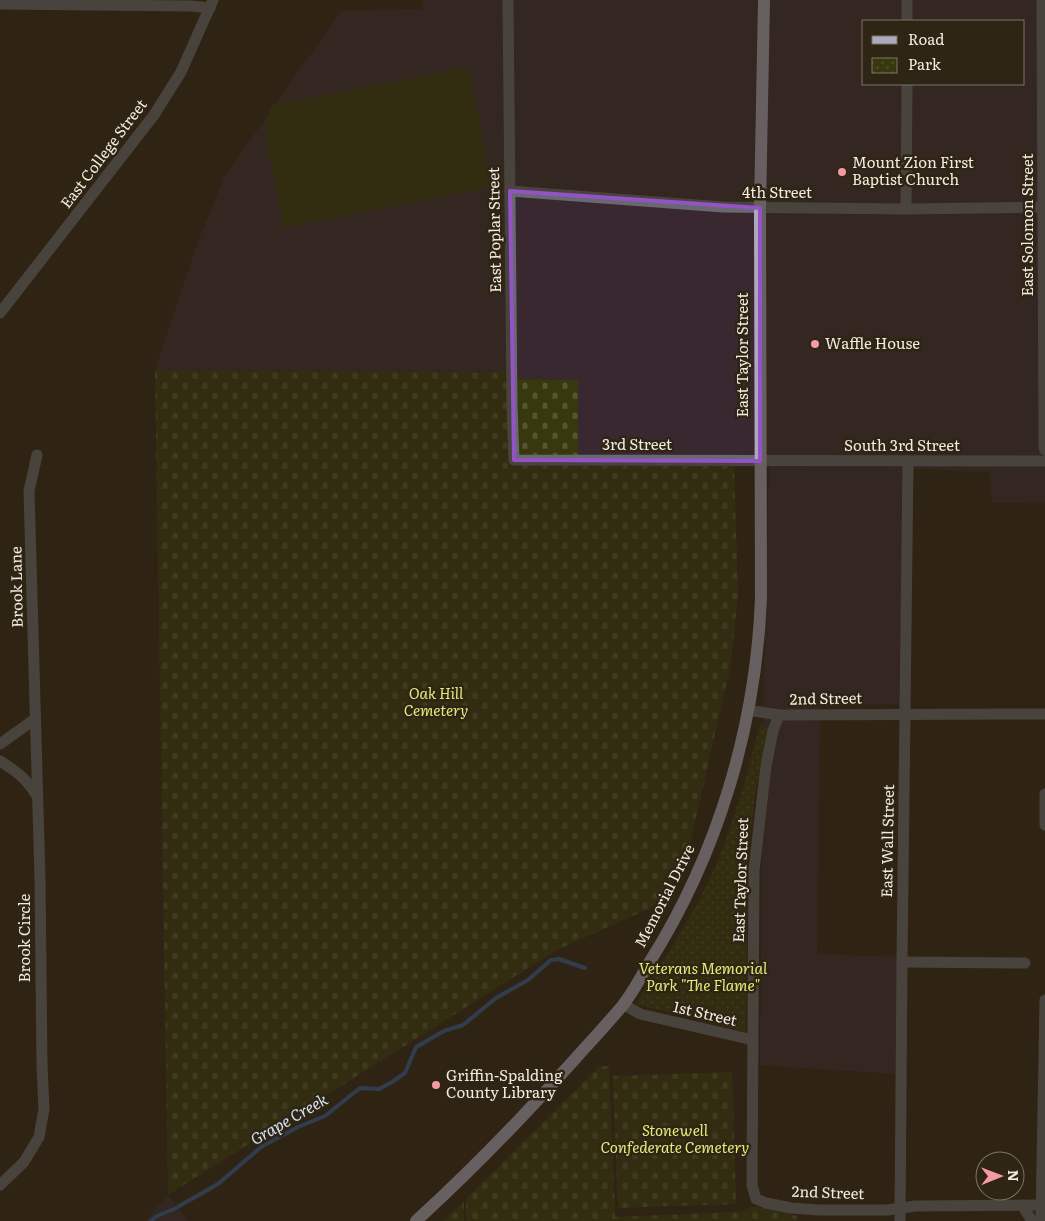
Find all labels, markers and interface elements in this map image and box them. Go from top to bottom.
legend [862,20,1025,85]
text: Road [908,27,944,50]
text: Park [908,52,942,75]
street label: East College Street [54,94,152,213]
place label: Mount Zion First Baptist Church [852,150,974,190]
street label: East Solomon Street [1015,153,1038,297]
marker: Mount Zion First Baptist Church [836,166,848,178]
street label: East Poplar Street [481,167,506,293]
street label: 4th Street [742,180,812,203]
street label: East Taylor Street [730,292,753,418]
place label: Waffle House [825,331,920,354]
marker: Waffle House [809,338,821,350]
street label: 3rd Street [602,432,672,455]
street label: South 3rd Street [844,433,960,456]
street label: Brook Lane [3,546,28,628]
park label: Oak Hill Cemetery [404,681,468,721]
street label: 2nd Street [790,685,862,710]
street label: East Wall Street [874,784,899,898]
street label: East Taylor Street [726,817,753,943]
street label: Memorial Drive [628,840,700,951]
street label: Brook Circle [12,893,35,982]
park label: Veterans Memorial Park "The Flame" [639,956,768,996]
street label: 1st Street [671,994,739,1031]
place label: Griffin-Spalding County Library [446,1063,563,1103]
marker: Griffin-Spalding County Library [430,1079,442,1091]
water label: Grape Creek [245,1086,332,1150]
park label: Stonewell Confederate Cemetery [601,1118,749,1158]
north arrow [975,1151,1025,1201]
text: N [1004,1170,1024,1182]
street label: 2nd Street [791,1179,865,1204]

